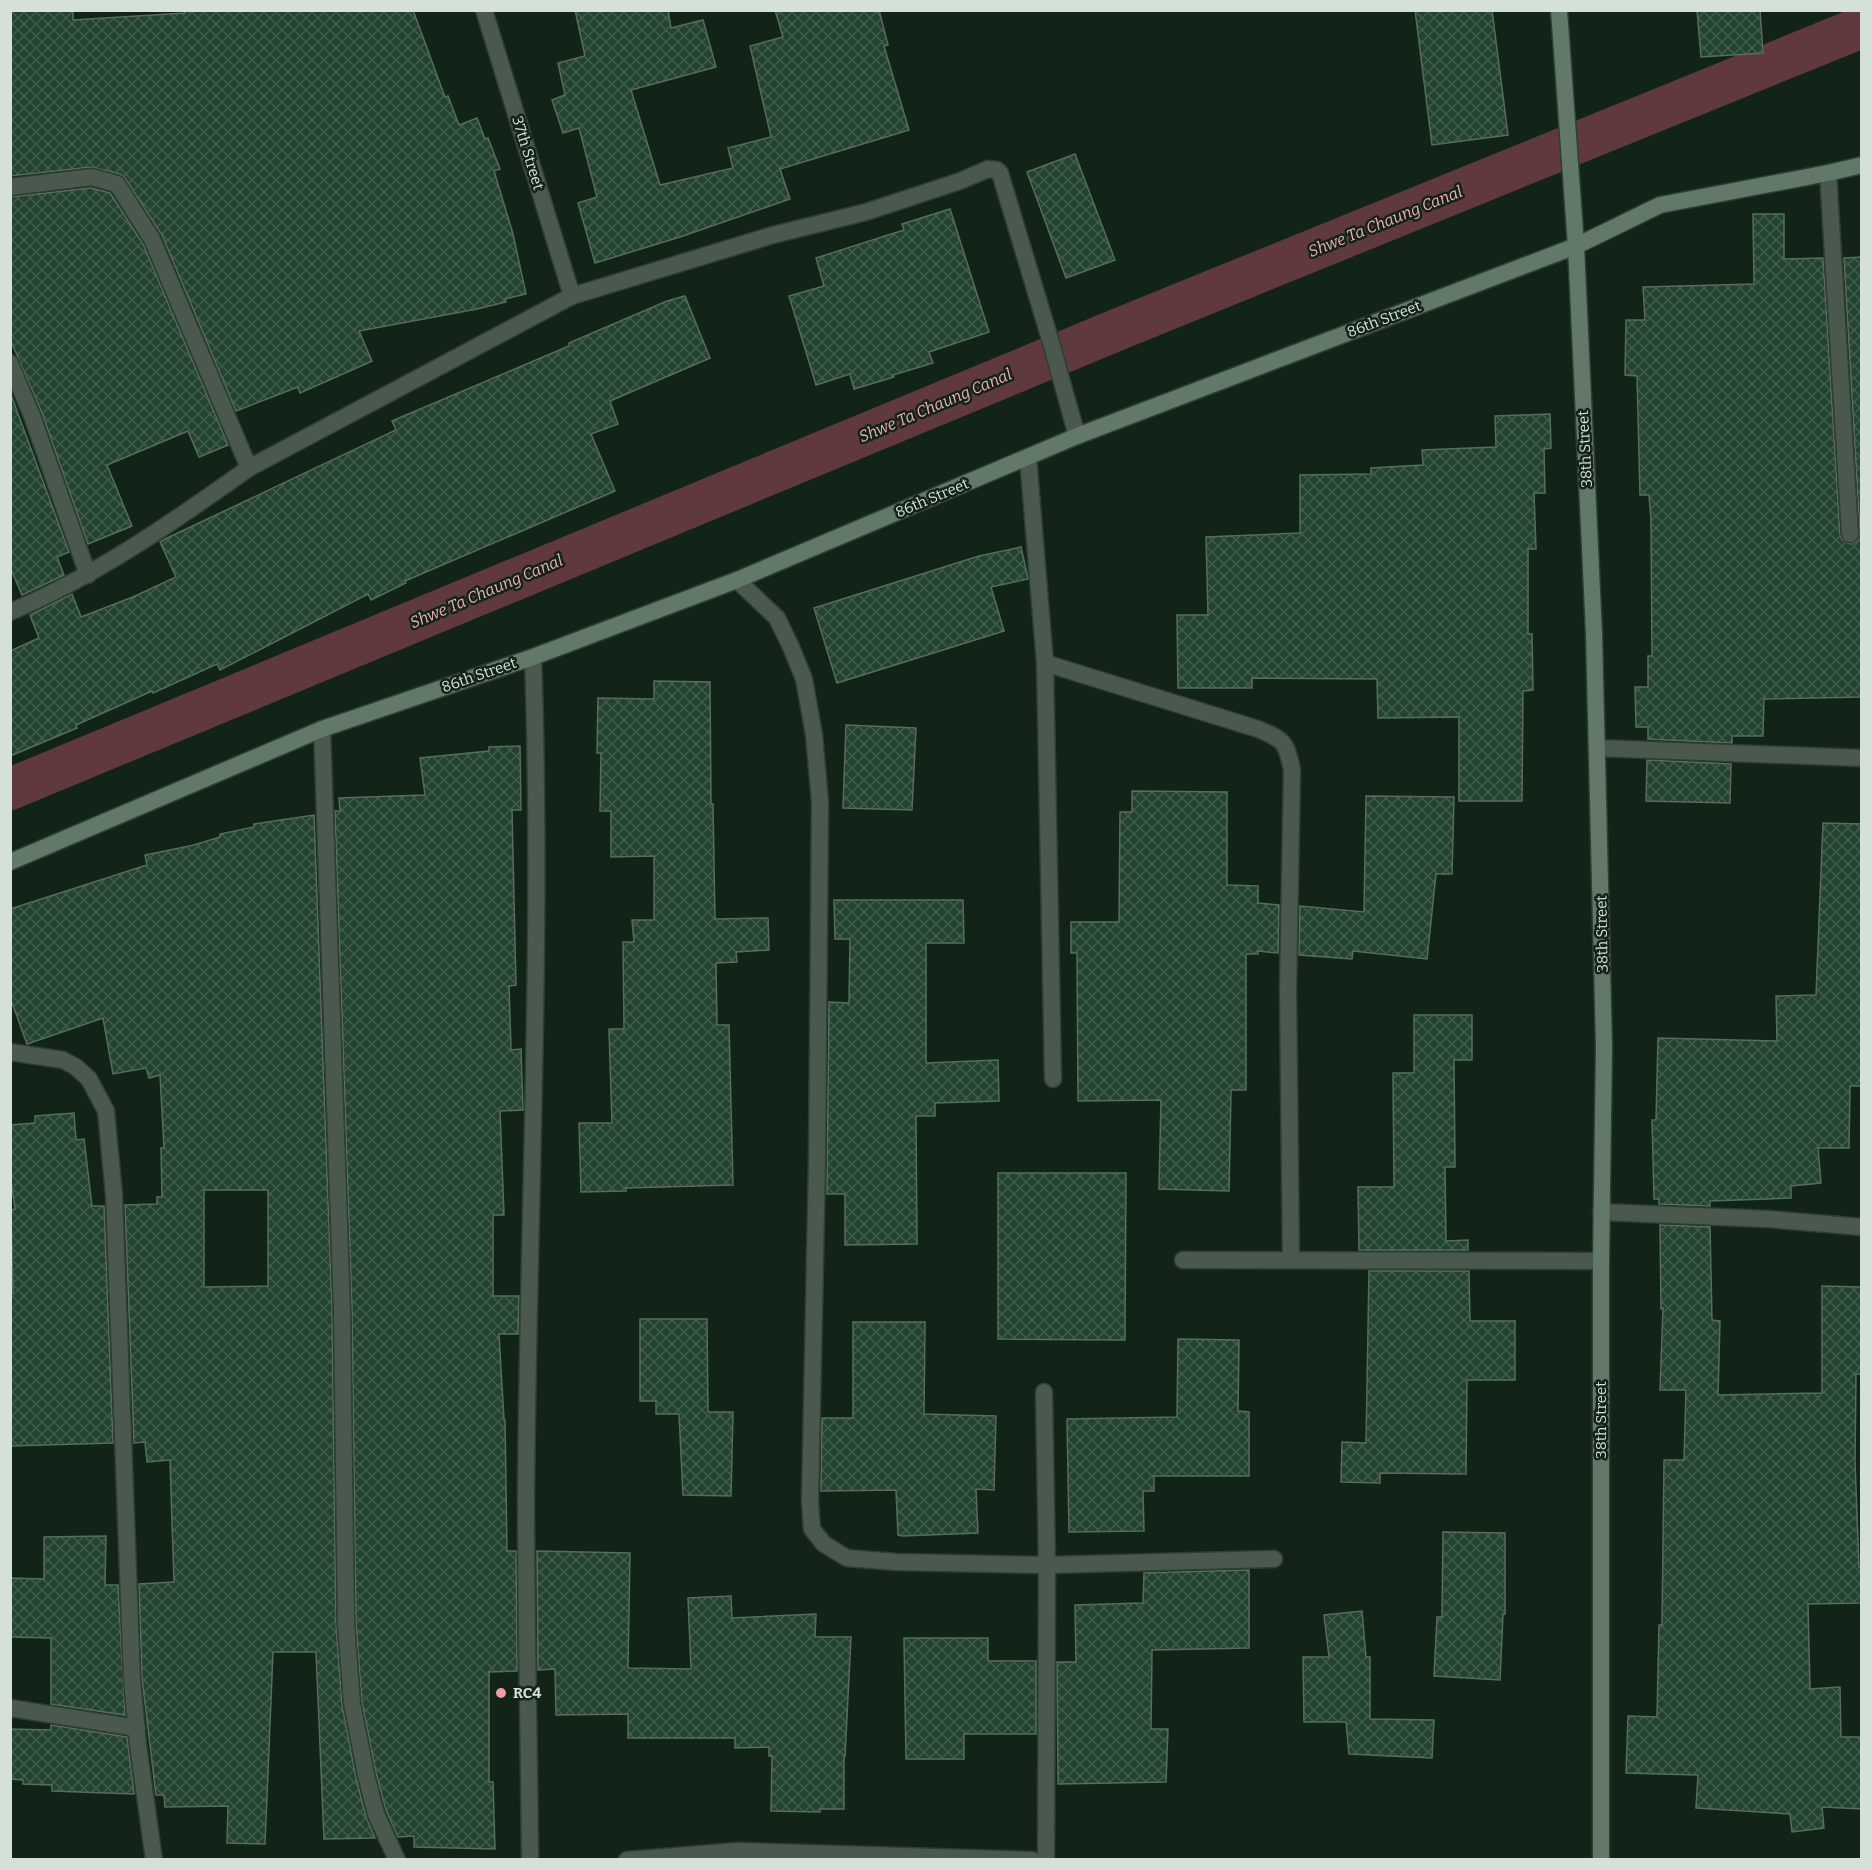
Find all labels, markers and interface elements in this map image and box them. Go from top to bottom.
street label: 37th Street [508,114,548,193]
water label: Shwe Ta Chaung Canal [1305,182,1465,261]
street label: 86th Street [1344,296,1424,341]
water label: Shwe Ta Chaung Canal [856,365,1015,446]
street label: 38th Street [1574,409,1596,488]
street label: 86th Street [893,474,972,521]
water label: Shwe Ta Chaung Canal [407,551,566,632]
street label: 86th Street [439,654,519,696]
street label: 38th Street [1592,895,1612,973]
street label: 38th Street [1592,1381,1610,1459]
place label: RC4 [513,1684,541,1702]
marker: RC4 [494,1686,508,1700]

